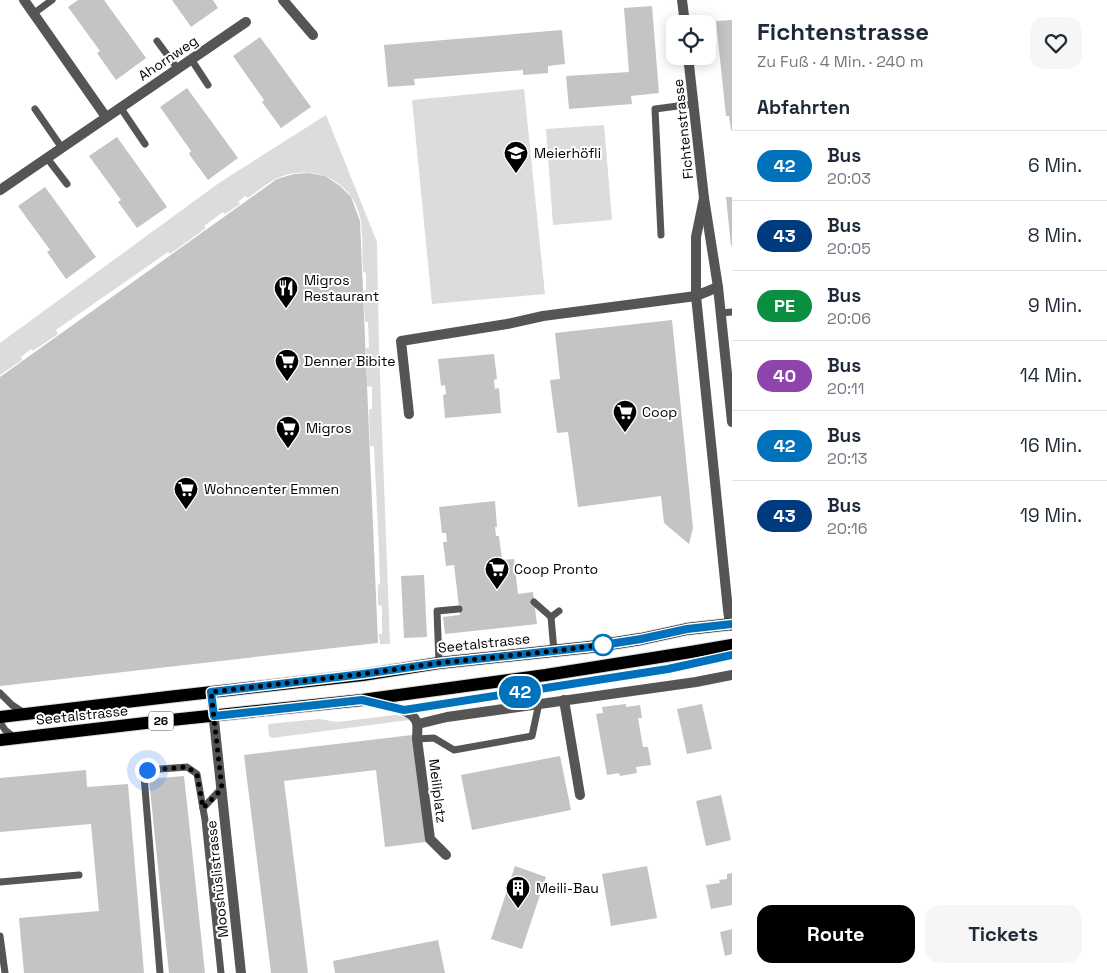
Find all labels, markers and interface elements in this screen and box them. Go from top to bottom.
map controls [666,15,716,65]
button: locate [666,15,716,65]
text: Fichtenstrasse [757,16,929,47]
button: heart [1030,17,1082,69]
street label: Ahornweg [135,31,201,85]
text: Zu Fuß · 4 Min. · 240 m [757,51,923,72]
street label: Fichtenstrasse [669,78,697,180]
text: Abfahrten [757,95,850,120]
school or university icon: Meierhöfli [503,140,529,174]
text: Bus [827,143,861,168]
place label: Meierhöfli [534,144,601,162]
text: 6 Min. [1028,153,1082,178]
text: 42 [773,154,796,177]
text: 20:03 [827,168,871,189]
text: Bus [827,213,861,238]
text: 8 Min. [1028,223,1082,248]
text: 43 [773,224,796,247]
text: 20:05 [827,238,871,259]
place label: Migros Restaurant [304,271,379,305]
restaurant icon: Migros Restaurant [273,275,299,309]
text: Bus [827,283,861,308]
text: 9 Min. [1028,293,1082,318]
text: PE [774,294,795,317]
text: 20:06 [827,308,871,329]
supermarket icon: Denner Bibite [274,348,300,382]
place label: Denner Bibite [304,352,396,370]
text: Bus [827,353,861,378]
text: 14 Min. [1020,363,1082,388]
text: 40 [773,364,796,387]
text: 20:11 [827,378,864,399]
supermarket icon: Coop [612,399,638,433]
place label: Coop [642,403,677,421]
supermarket icon: Migros [275,415,301,449]
place label: Migros [306,419,352,437]
text: Bus [827,423,861,448]
text: 16 Min. [1020,433,1082,458]
text: 42 [773,434,796,457]
text: 20:13 [827,448,867,469]
supermarket icon: Wohncenter Emmen [173,476,199,510]
place label: Wohncenter Emmen [204,480,339,498]
text: Bus [827,493,861,518]
text: 19 Min. [1020,503,1082,528]
text: 43 [773,504,796,527]
text: 20:16 [827,518,867,539]
supermarket icon: Coop Pronto [484,556,510,590]
place label: Coop Pronto [514,560,598,578]
street label: Seetalstrasse [437,629,531,657]
unlabelled marker [592,634,614,656]
line badge: 42 [498,676,542,708]
text: 42 [509,680,531,703]
street label: Seetalstrasse [35,701,129,729]
road number: 26 [148,711,174,730]
your location [135,758,160,783]
street label: Meiliplatz [425,758,451,824]
street label: Mooshüslistrasse [202,819,232,939]
building icon: Meili-Bau [505,875,531,909]
place label: Meili-Bau [536,879,599,897]
button: Route [757,905,915,963]
button: Tickets [925,905,1082,963]

